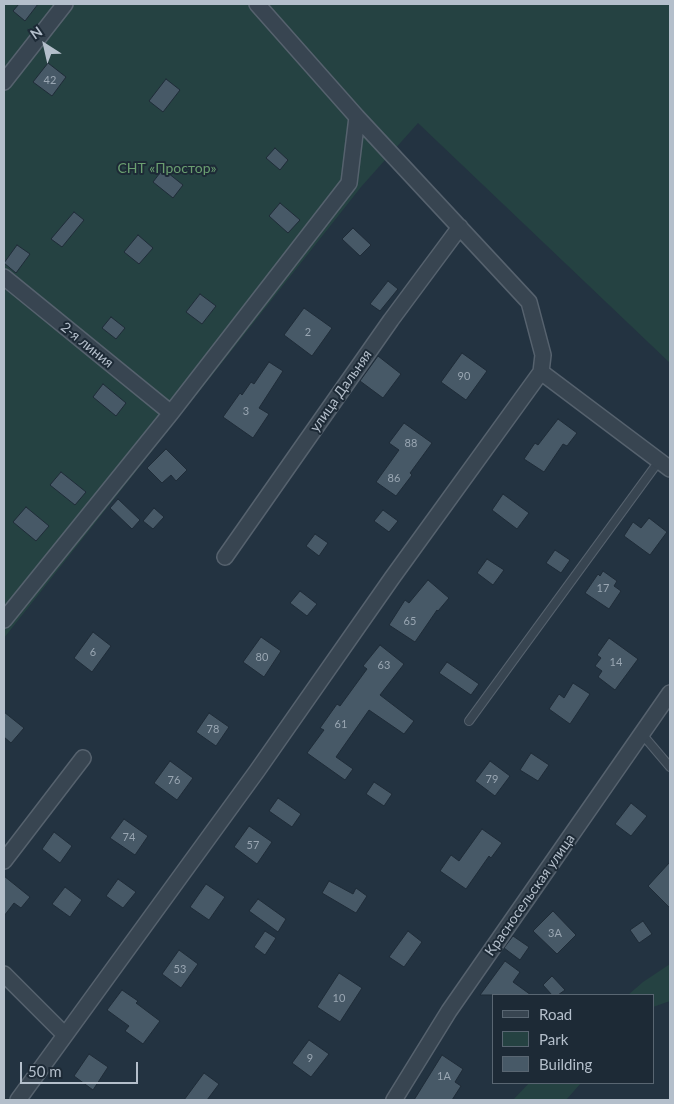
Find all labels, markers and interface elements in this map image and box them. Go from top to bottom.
north arrow [20,20,70,70]
text: N [27,22,45,42]
house number: 42 [44,73,56,87]
park label: СНТ «Простор» [117,160,217,176]
street label: 2-я линия [57,319,117,371]
house number: 2 [305,325,311,339]
street label: улица Дальняя [306,347,376,435]
house number: 90 [458,369,470,383]
house number: 3 [243,404,249,418]
house number: 88 [405,436,417,450]
house number: 86 [388,471,400,485]
house number: 17 [597,581,609,595]
house number: 65 [404,614,416,628]
house number: 6 [90,645,96,659]
house number: 80 [256,650,268,664]
house number: 14 [610,655,622,669]
house number: 63 [378,658,390,672]
house number: 61 [335,717,347,731]
house number: 78 [207,722,219,736]
house number: 79 [486,772,498,786]
house number: 76 [168,773,180,787]
house number: 74 [123,830,135,844]
street label: Красносельская улица [482,831,578,959]
house number: 57 [247,838,259,852]
house number: 3А [548,926,562,940]
house number: 53 [174,962,186,976]
house number: 10 [333,991,345,1005]
legend [492,994,654,1084]
text: Road [539,1005,572,1023]
text: Park [539,1030,568,1048]
house number: 9 [307,1051,313,1065]
scale bar [22,1052,140,1084]
text: Building [539,1055,592,1073]
text: 50 m [28,1062,62,1080]
house number: 1А [437,1069,451,1083]

